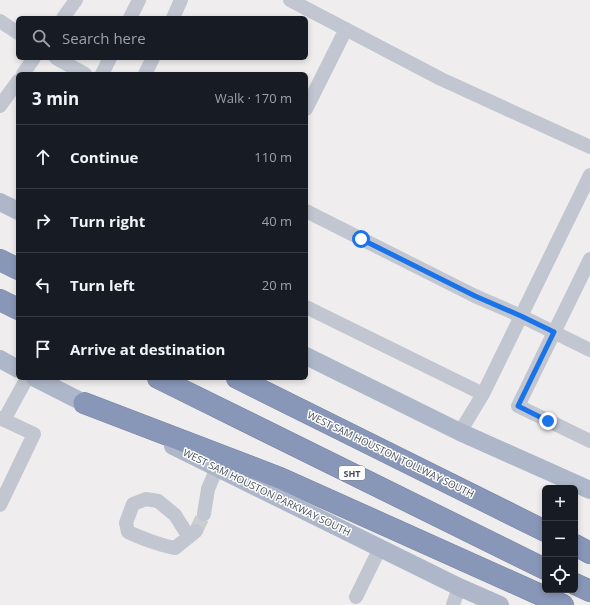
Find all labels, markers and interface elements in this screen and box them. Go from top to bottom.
search box [16,16,308,60]
icon: search [30,27,52,49]
text: Search here [62,28,146,48]
text: 3 min [32,87,79,110]
text: Walk · 170 m [215,89,292,107]
icon: ahead [32,146,54,168]
text: Continue [70,147,138,167]
text: 110 m [254,148,292,166]
icon: right [32,210,54,232]
text: Turn right [70,211,145,231]
text: 40 m [262,212,292,230]
route start [352,230,370,248]
icon: left [32,274,54,296]
text: Turn left [70,275,135,295]
text: 20 m [262,276,292,294]
icon: arrive [32,338,54,360]
text: Arrive at destination [70,339,225,359]
street label: WEST SAM HOUSTON TOLLWAY SOUTH [305,407,477,501]
route end [539,412,557,430]
street label: WEST SAM HOUSTON PARKWAY SOUTH [181,445,353,539]
road number: SHT [339,466,365,480]
map controls [542,485,578,593]
button: + [542,485,578,521]
button: − [542,521,578,557]
button: locate [542,557,578,593]

